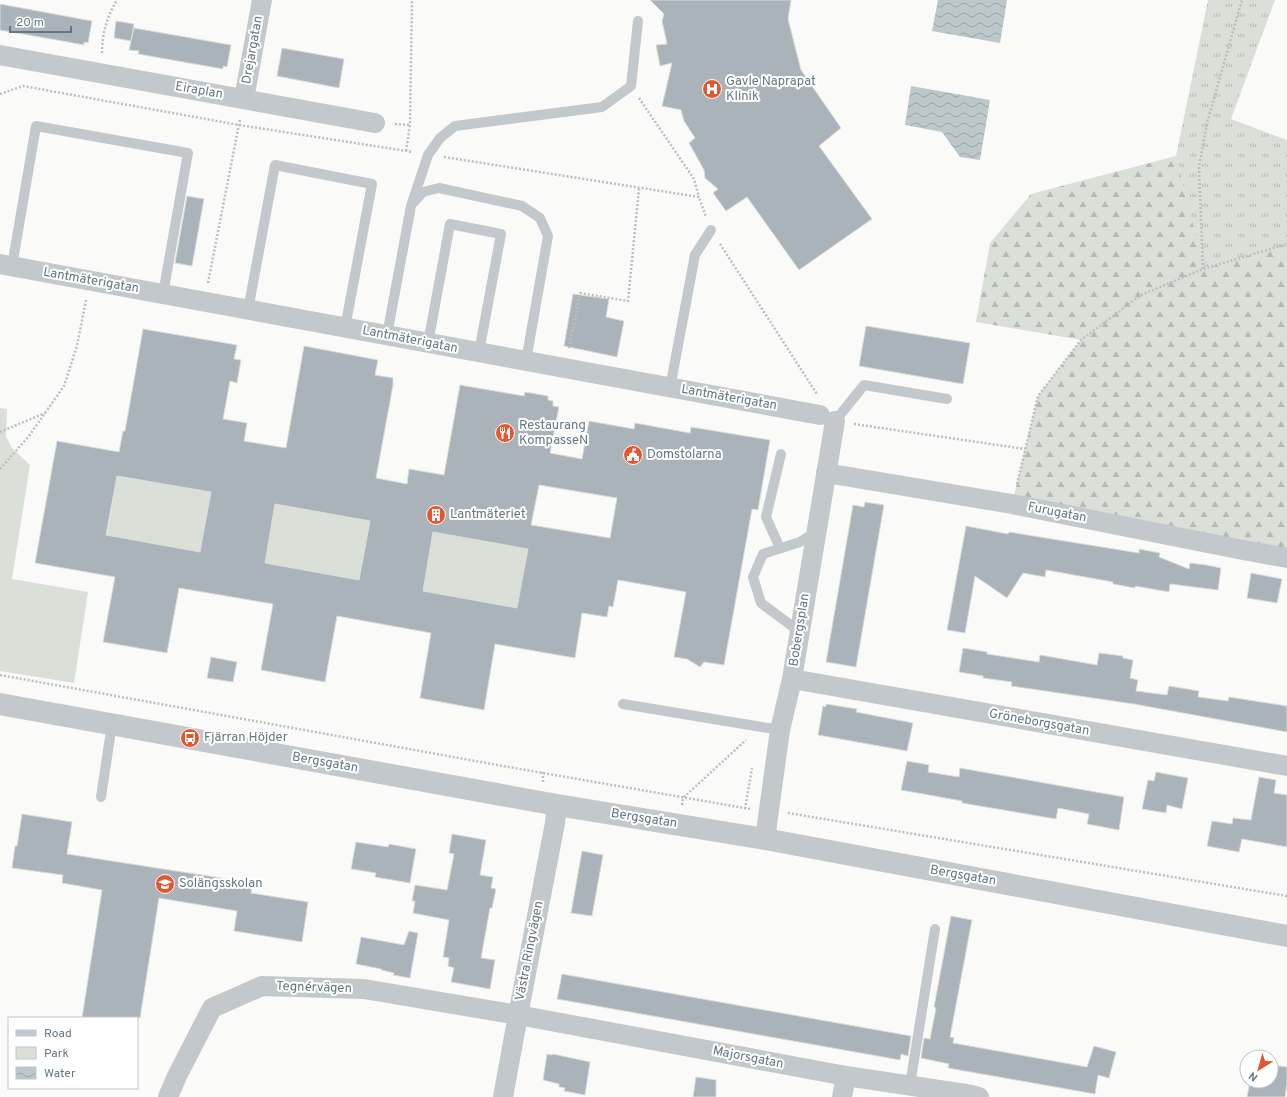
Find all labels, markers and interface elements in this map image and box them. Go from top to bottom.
scale bar [10,8,71,34]
text: 20 m [16,15,44,31]
street label: Drejargatan [239,15,267,85]
place label: Gavle Naprapat Klinik [726,74,816,105]
hospital icon: Gavle Naprapat Klinik [701,78,723,100]
street label: Eiraplan [174,79,224,103]
street label: Lantmäterigatan [42,265,140,297]
street label: Lantmäterigatan [361,323,459,357]
street label: Lantmäterigatan [680,382,778,414]
place label: Restaurang KompasseN [519,418,588,449]
restaurant icon: Restaurang KompasseN [494,422,516,444]
public building icon: Domstolarna [622,444,644,466]
place label: Domstolarna [647,447,722,463]
street label: Furugatan [1026,499,1088,527]
building icon: Lantmäteriet [425,504,447,526]
place label: Lantmäteriet [450,507,526,523]
street label: Bobergsplan [786,592,814,668]
street label: Gröneborgsgatan [988,706,1090,740]
bus stop icon: Fjärran Höjder [179,727,201,749]
place label: Fjärran Höjder [204,730,288,746]
street label: Bergsgatan [291,749,359,777]
street label: Bergsgatan [610,806,678,832]
street label: Bergsgatan [929,862,997,890]
school or university icon: Solängsskolan [154,873,176,895]
place label: Solängsskolan [179,876,263,892]
street label: Västra Ringvägen [512,900,548,1002]
street label: Tegnérvägen [276,979,352,997]
legend [8,1017,138,1089]
text: Road [44,1026,72,1042]
street label: Majorsgatan [711,1043,785,1073]
text: Park [44,1046,69,1062]
north arrow [1239,1049,1279,1089]
text: Water [44,1066,76,1082]
text: N [1246,1068,1261,1084]

